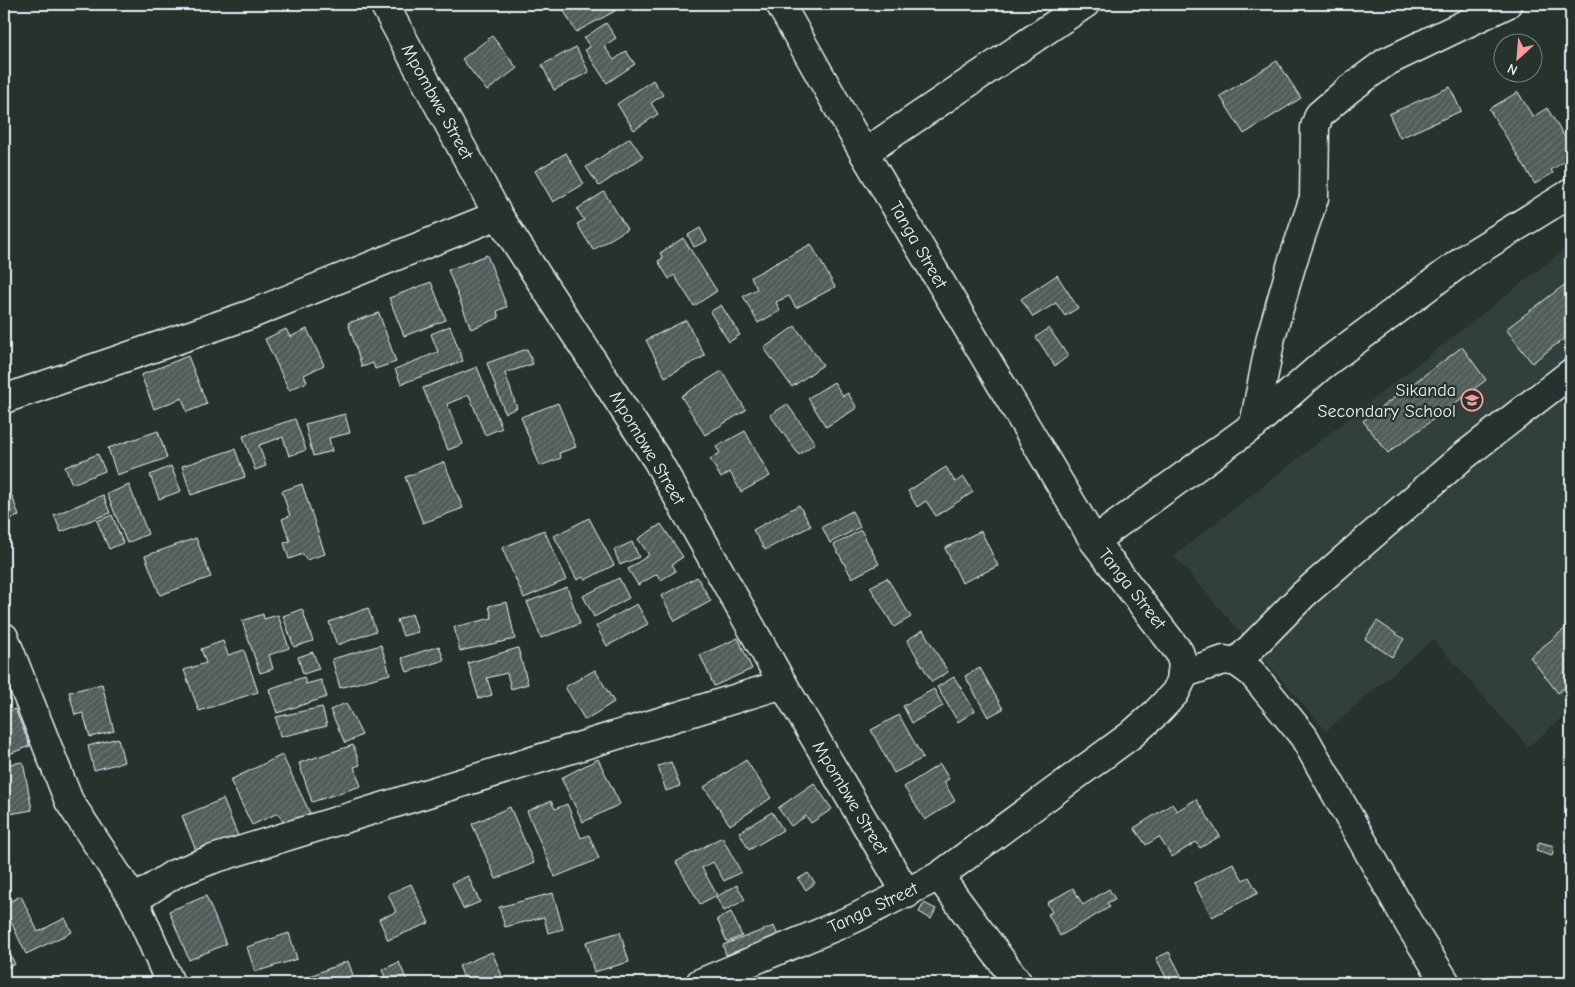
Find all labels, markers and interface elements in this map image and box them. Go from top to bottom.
north arrow [1492,32,1542,82]
street label: Mpombwe Street [397,40,478,164]
text: N [1505,60,1520,79]
street label: Tanga Street [885,198,952,293]
place label: Sikanda Secondary School [1318,380,1456,422]
street label: Mpombwe Street [605,387,690,509]
school or university icon: Sikanda Secondary School [1460,388,1484,412]
street label: Tanga Street [1094,544,1171,634]
street label: Mpombwe Street [808,737,893,859]
street label: Tanga Street [825,878,922,938]

